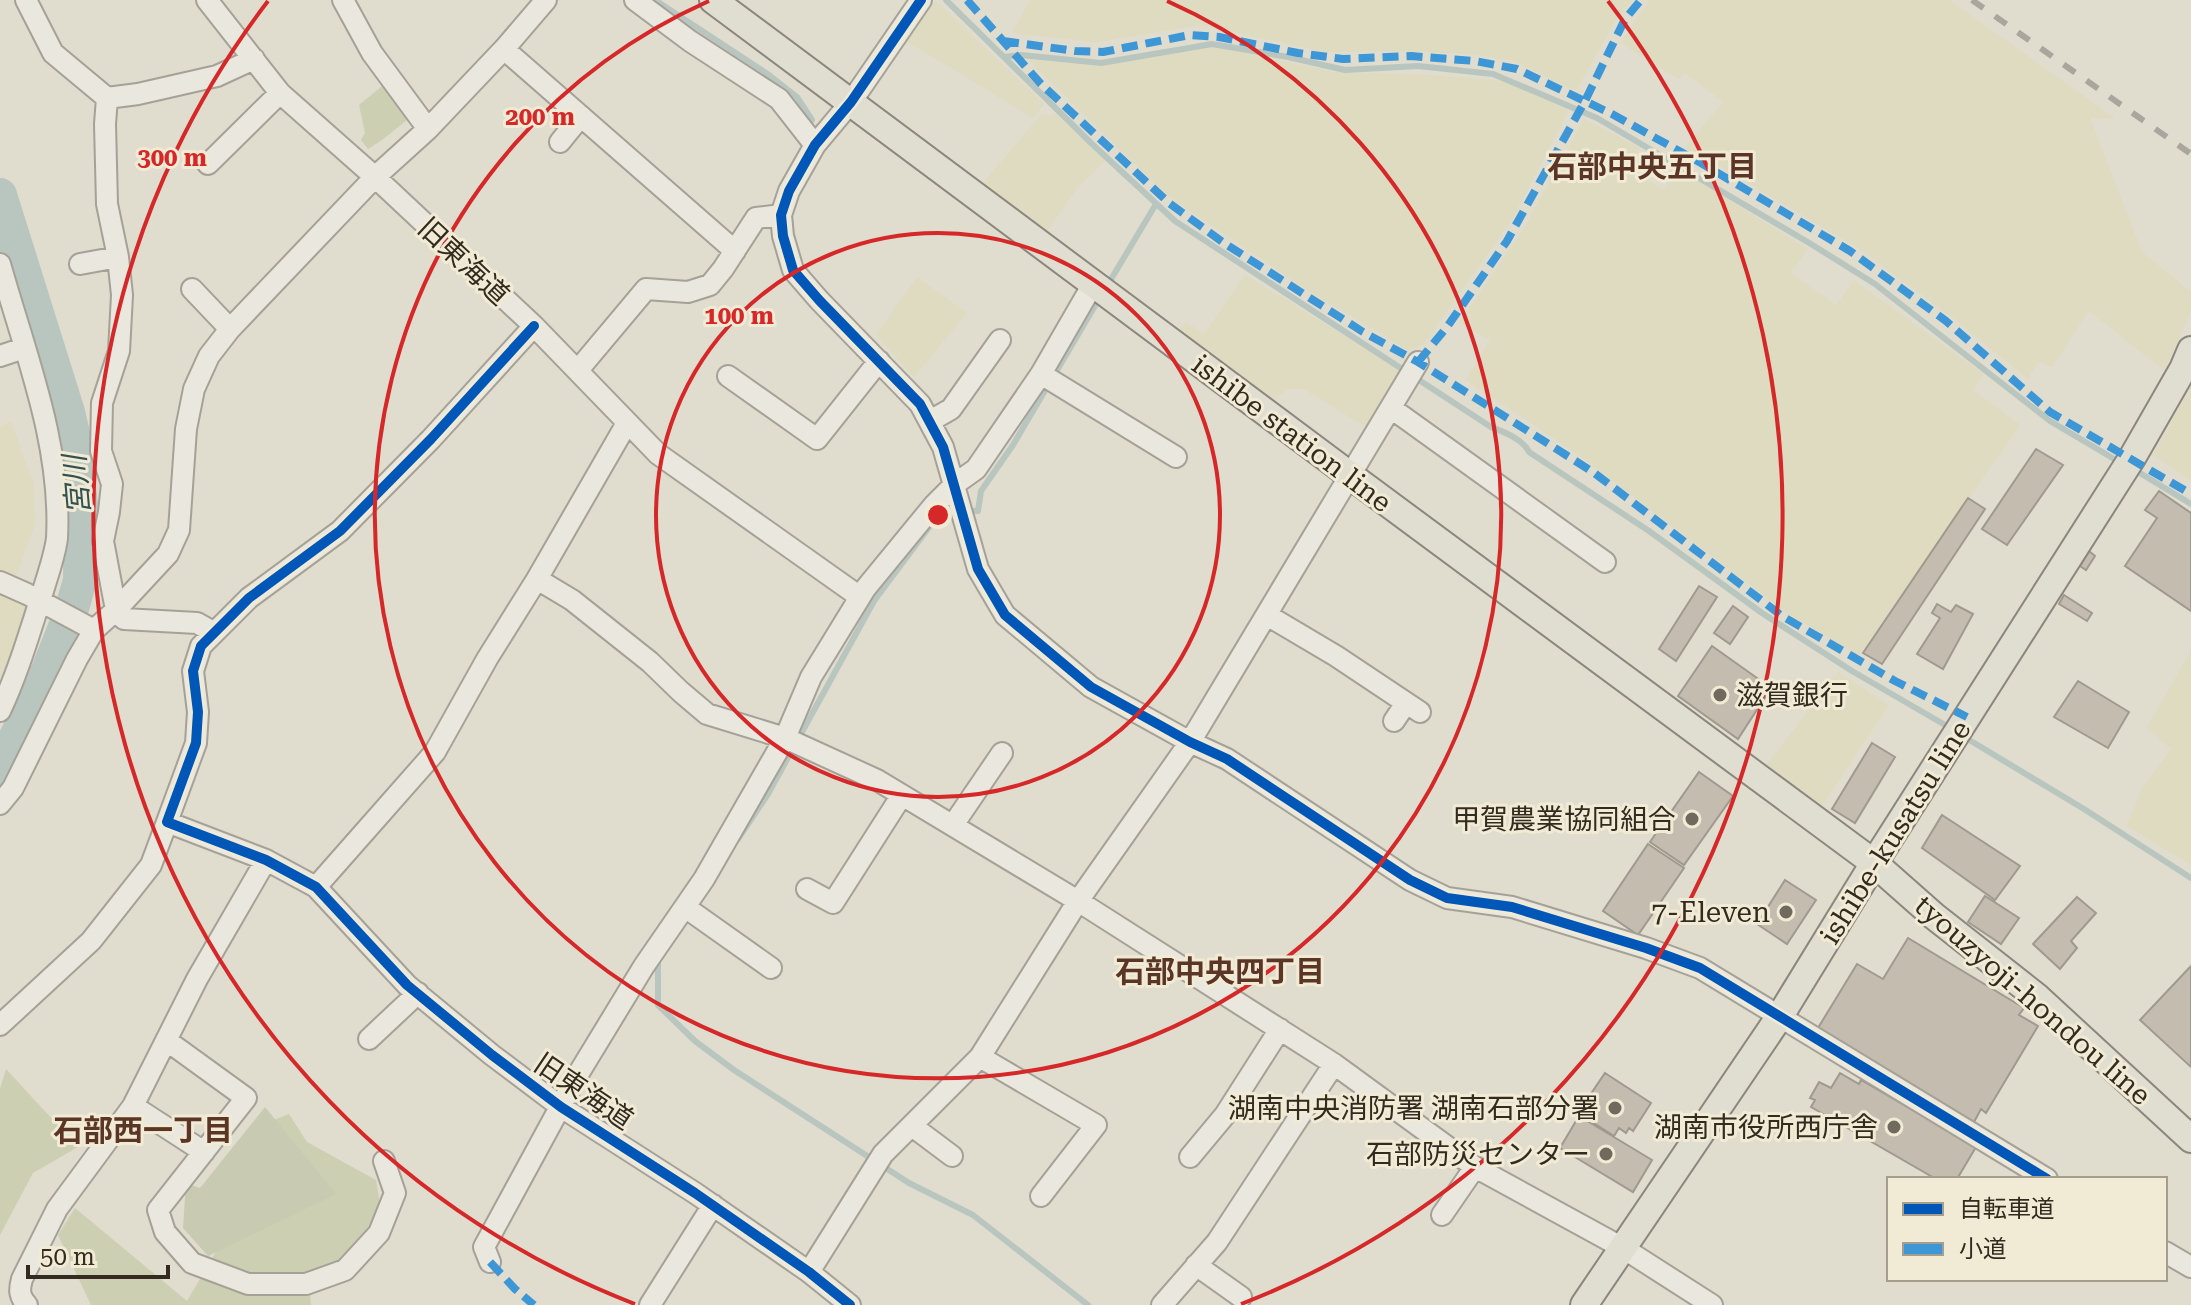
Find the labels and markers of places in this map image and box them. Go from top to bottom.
centre of rings [924,501,952,529]
place label: 滋賀銀行 [1736,679,1848,712]
marker: 滋賀銀行 [1711,686,1729,704]
place label: 甲賀農業協同組合 [1452,803,1676,836]
marker: 甲賀農業協同組合 [1683,810,1701,828]
place label: 7-Eleven [1651,896,1770,929]
marker: 7-Eleven [1777,903,1795,921]
place label: 湖南中央消防署 湖南石部分署 [1228,1092,1599,1125]
marker: 湖南中央消防署 湖南石部分署 [1606,1099,1624,1117]
place label: 湖南市役所西庁舎 [1654,1111,1878,1144]
marker: 湖南市役所西庁舎 [1885,1118,1903,1136]
place label: 石部防災センター [1366,1138,1590,1171]
marker: 石部防災センター [1597,1145,1615,1163]

